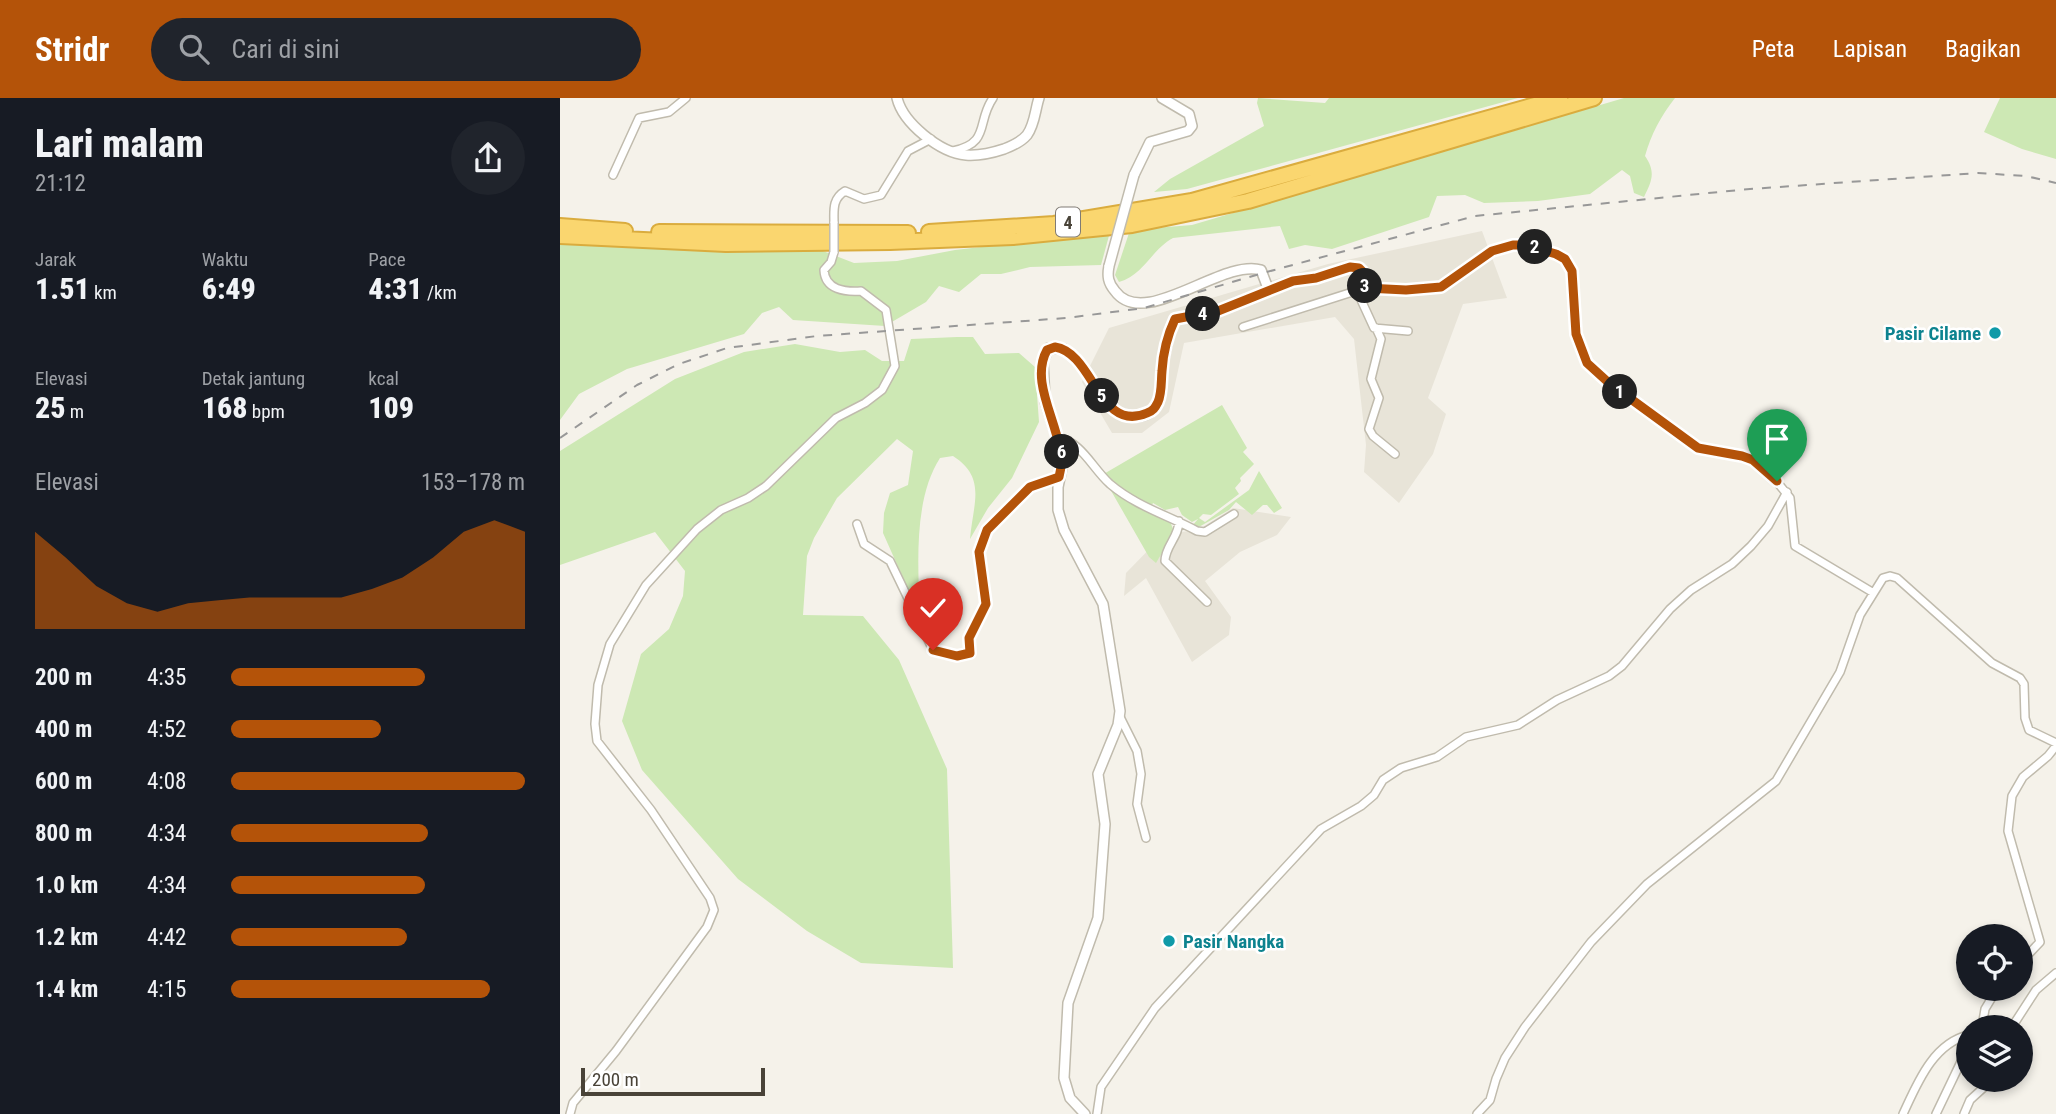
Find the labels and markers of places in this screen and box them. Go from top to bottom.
pin: 2 [1518,230,1552,264]
pin: 3 [1348,268,1382,304]
pin: 4 [1186,296,1220,332]
place label: Pasir Cilame [1885,322,1981,345]
marker: Pasir Cilame [1987,325,2003,341]
pin: 1 [1602,374,1638,410]
pin: 5 [1084,378,1120,414]
pin [1747,409,1807,481]
pin: 6 [1044,434,1080,470]
pin [903,578,963,650]
place label: Pasir Nangka [1183,930,1284,953]
marker: Pasir Nangka [1161,933,1177,949]

